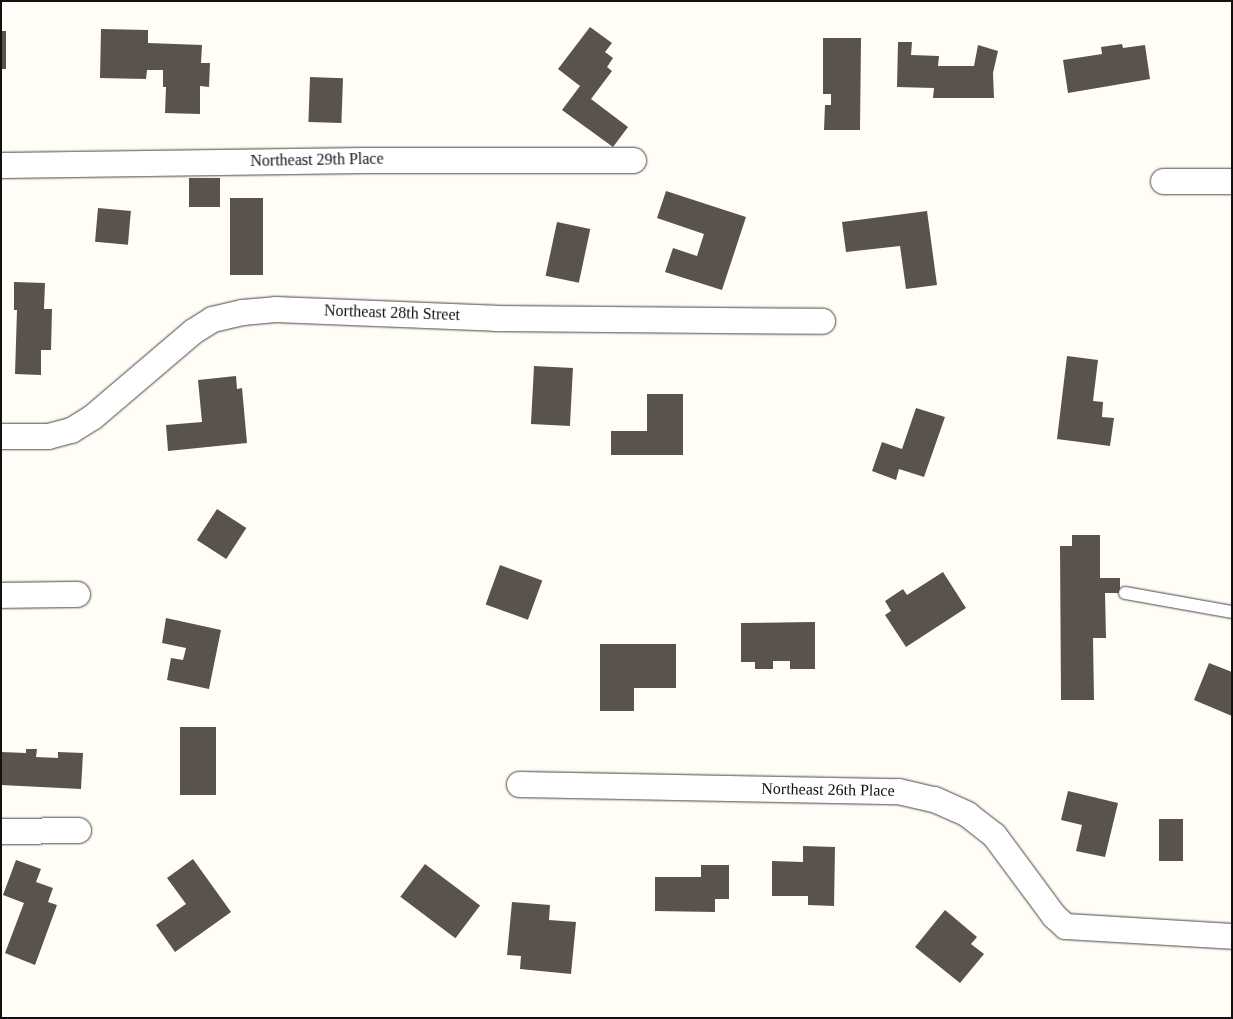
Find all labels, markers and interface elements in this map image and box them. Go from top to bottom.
street label: Northeast 29th Place [250,149,384,171]
street label: Northeast 28th Street [324,301,460,325]
street label: Northeast 26th Place [761,779,895,801]

